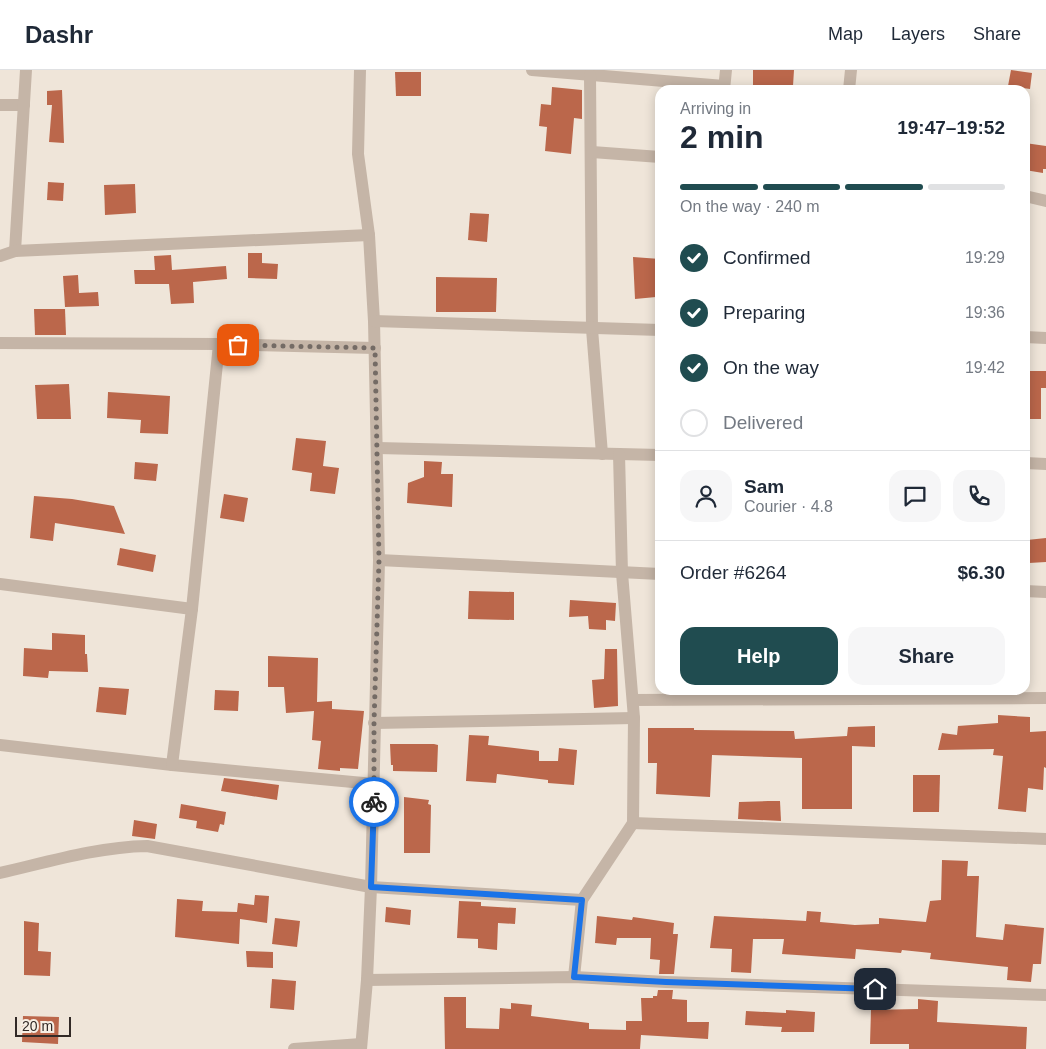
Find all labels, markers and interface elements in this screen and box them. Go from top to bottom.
text: Dashr [25,21,93,48]
text: Map [828,24,863,44]
text: Layers [891,24,945,44]
text: Share [973,24,1021,44]
text: Arriving in [680,100,751,117]
text: 19:47–19:52 [897,117,1005,138]
text: 2 min [680,119,764,155]
text: On the way · 240 m [680,198,820,215]
icon: check [680,244,708,272]
text: Confirmed [723,247,811,268]
text: 19:29 [965,249,1005,266]
icon: check [680,299,708,327]
text: Preparing [723,302,805,323]
text: 19:36 [965,304,1005,321]
pin [217,324,259,366]
icon: bag [224,331,252,359]
icon: check [680,354,708,382]
text: On the way [723,357,819,378]
text: 19:42 [965,359,1005,376]
text: Delivered [723,412,803,433]
button: person [680,470,732,522]
button: chat [889,470,941,522]
button: phone [953,470,1005,522]
text: Sam [744,476,784,497]
text: Courier · 4.8 [744,498,833,515]
text: Order #6264 [680,562,787,583]
text: $6.30 [957,562,1005,583]
button: Help [680,627,838,685]
button: Share [848,627,1005,685]
courier [349,777,399,827]
icon: bike [360,788,388,816]
pin [854,968,896,1010]
icon: home [861,975,889,1003]
scale bar [15,1014,71,1037]
text: 20 m [22,1018,53,1034]

